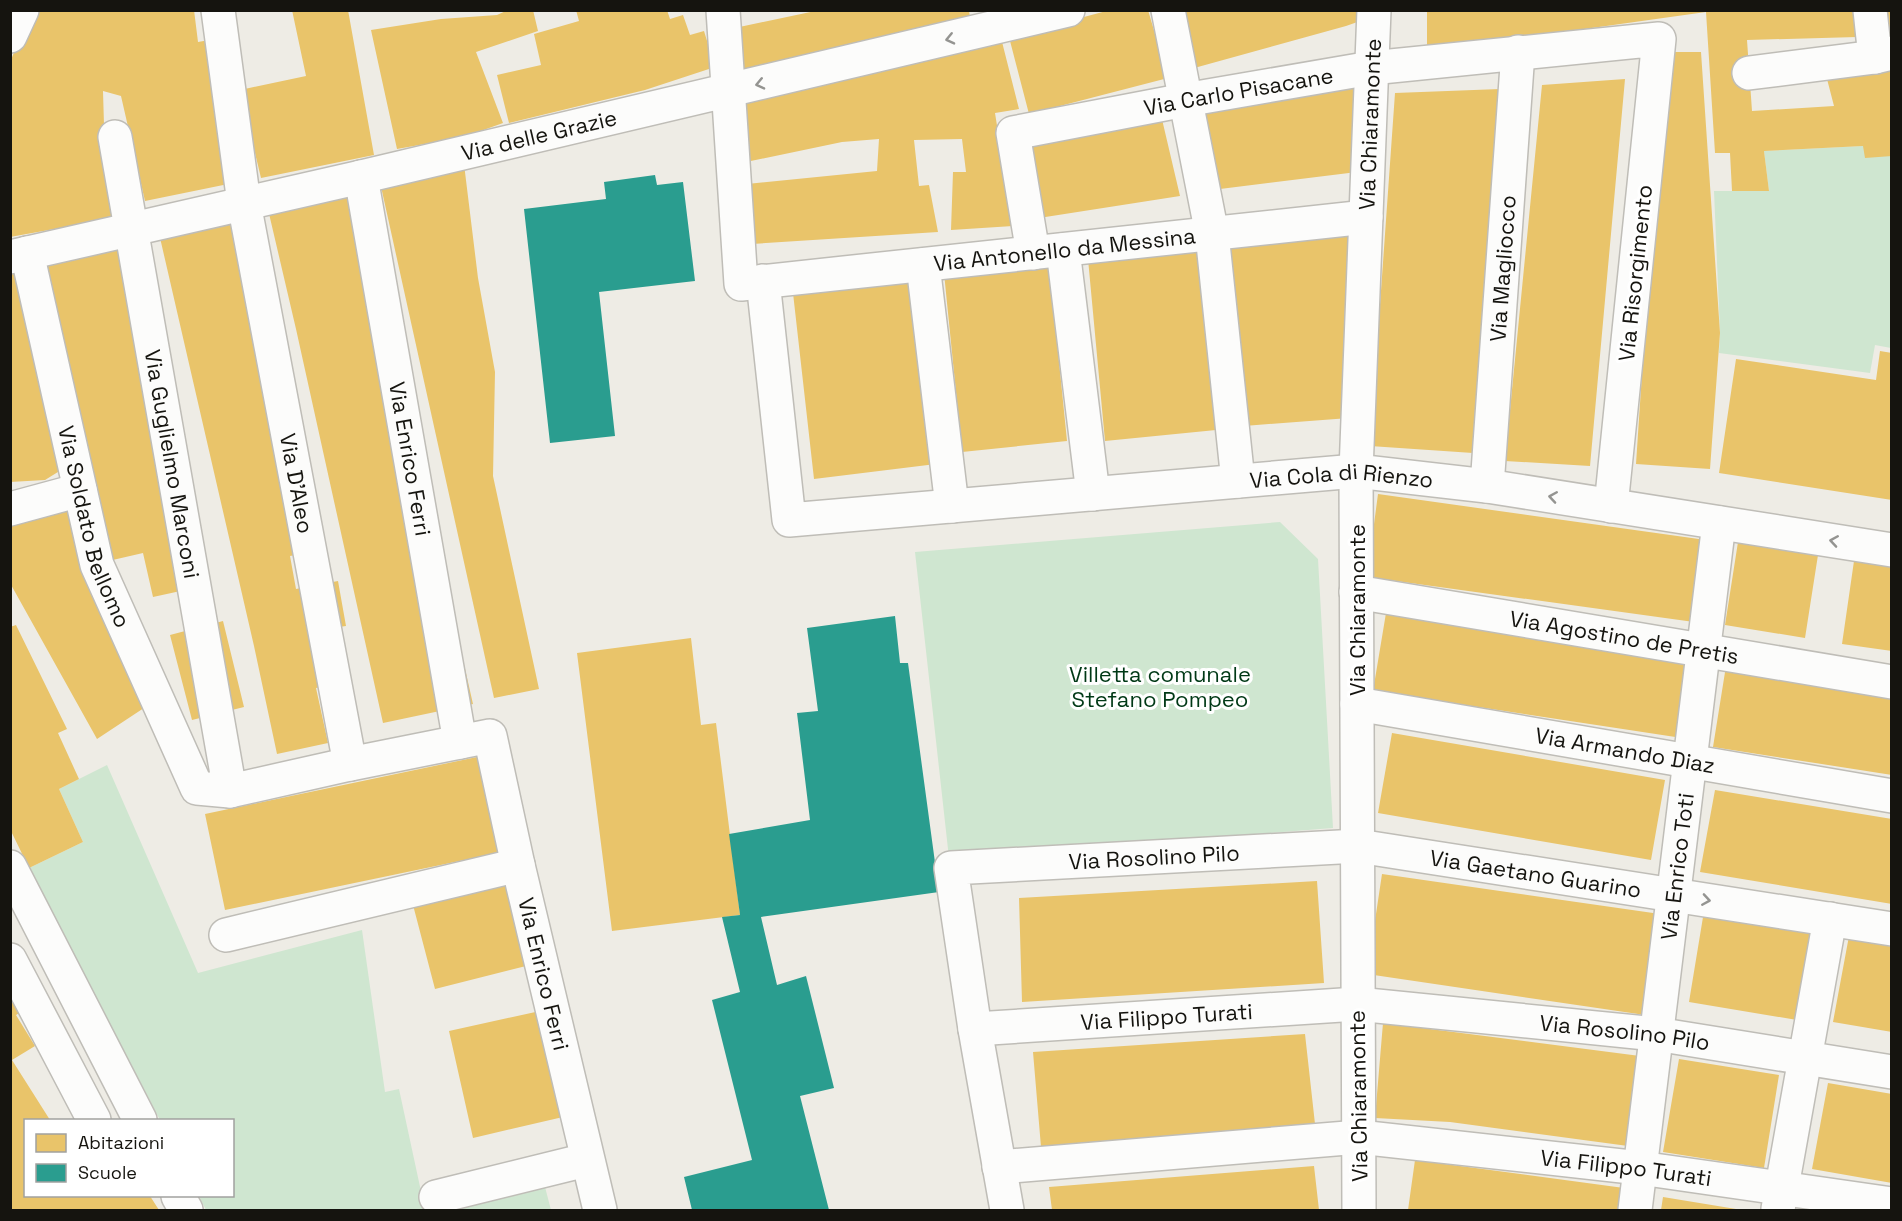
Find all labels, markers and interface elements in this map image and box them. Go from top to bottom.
one-way arrow [945,32,955,45]
street label: Via Chiaramonte [1352,38,1387,211]
street label: Via Carlo Pisacane [1141,61,1335,122]
one-way arrow [755,76,765,89]
street label: Via delle Grazie [459,103,620,167]
street label: Via Risorgimento [1612,183,1658,363]
street label: Via Magliocco [1483,194,1522,343]
street label: Via Antonello da Messina [932,221,1197,277]
street label: Via Guglielmo Marconi [139,347,206,581]
street label: Via Enrico Ferri [383,379,438,538]
street label: Via Soldato Bellomo [52,423,137,632]
street label: Via D'Aleo [274,431,320,536]
street label: Via Cola di Rienzo [1248,457,1435,494]
one-way arrow [1548,491,1557,503]
street label: Via Chiaramonte [1343,524,1371,696]
one-way arrow [1829,535,1838,547]
street label: Via Agostino de Pretis [1508,604,1741,670]
park label: Villetta comunale Stefano Pompeo [1069,660,1251,713]
street label: Via Armando Diaz [1533,721,1717,779]
street label: Via Enrico Toti [1654,791,1700,942]
street label: Via Rosolino Pilo [1068,838,1240,876]
street label: Via Gaetano Guarino [1428,843,1643,904]
one-way arrow [1701,893,1711,905]
street label: Via Enrico Ferri [512,895,576,1053]
street label: Via Filippo Turati [1080,997,1254,1036]
street label: Via Rosolino Pilo [1538,1008,1712,1056]
street label: Via Chiaramonte [1343,1010,1373,1182]
legend [24,1119,234,1197]
text: Abitazioni [78,1131,164,1154]
street label: Via Filippo Turati [1539,1143,1714,1192]
text: Scuole [78,1161,137,1184]

